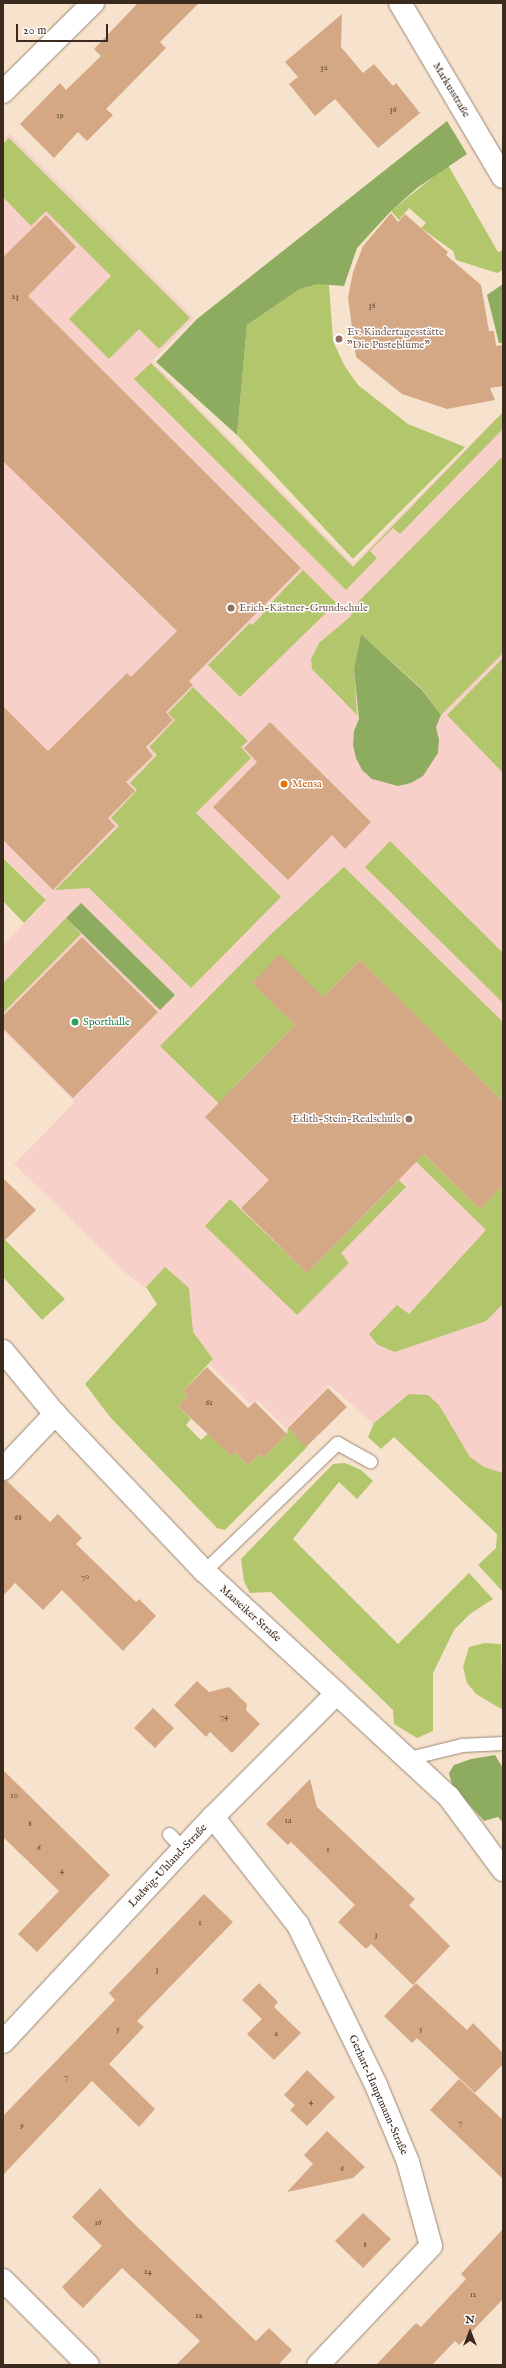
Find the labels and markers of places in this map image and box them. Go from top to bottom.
place label: Ev. Kindertagesstätte "Die Pusteblume" [347,326,444,352]
marker: Ev. Kindertagesstätte "Die Pusteblume" [334,334,344,344]
place label: Erich-Kästner-Grundschule [239,601,368,615]
marker: Erich-Kästner-Grundschule [226,603,236,613]
place label: Mensa [292,777,322,791]
marker: Mensa [279,779,289,789]
place label: Sporthalle [83,1015,130,1029]
marker: Sporthalle [70,1017,80,1027]
place label: Edith-Stein-Realschule [292,1112,401,1126]
marker: Edith-Stein-Realschule [404,1114,414,1124]

